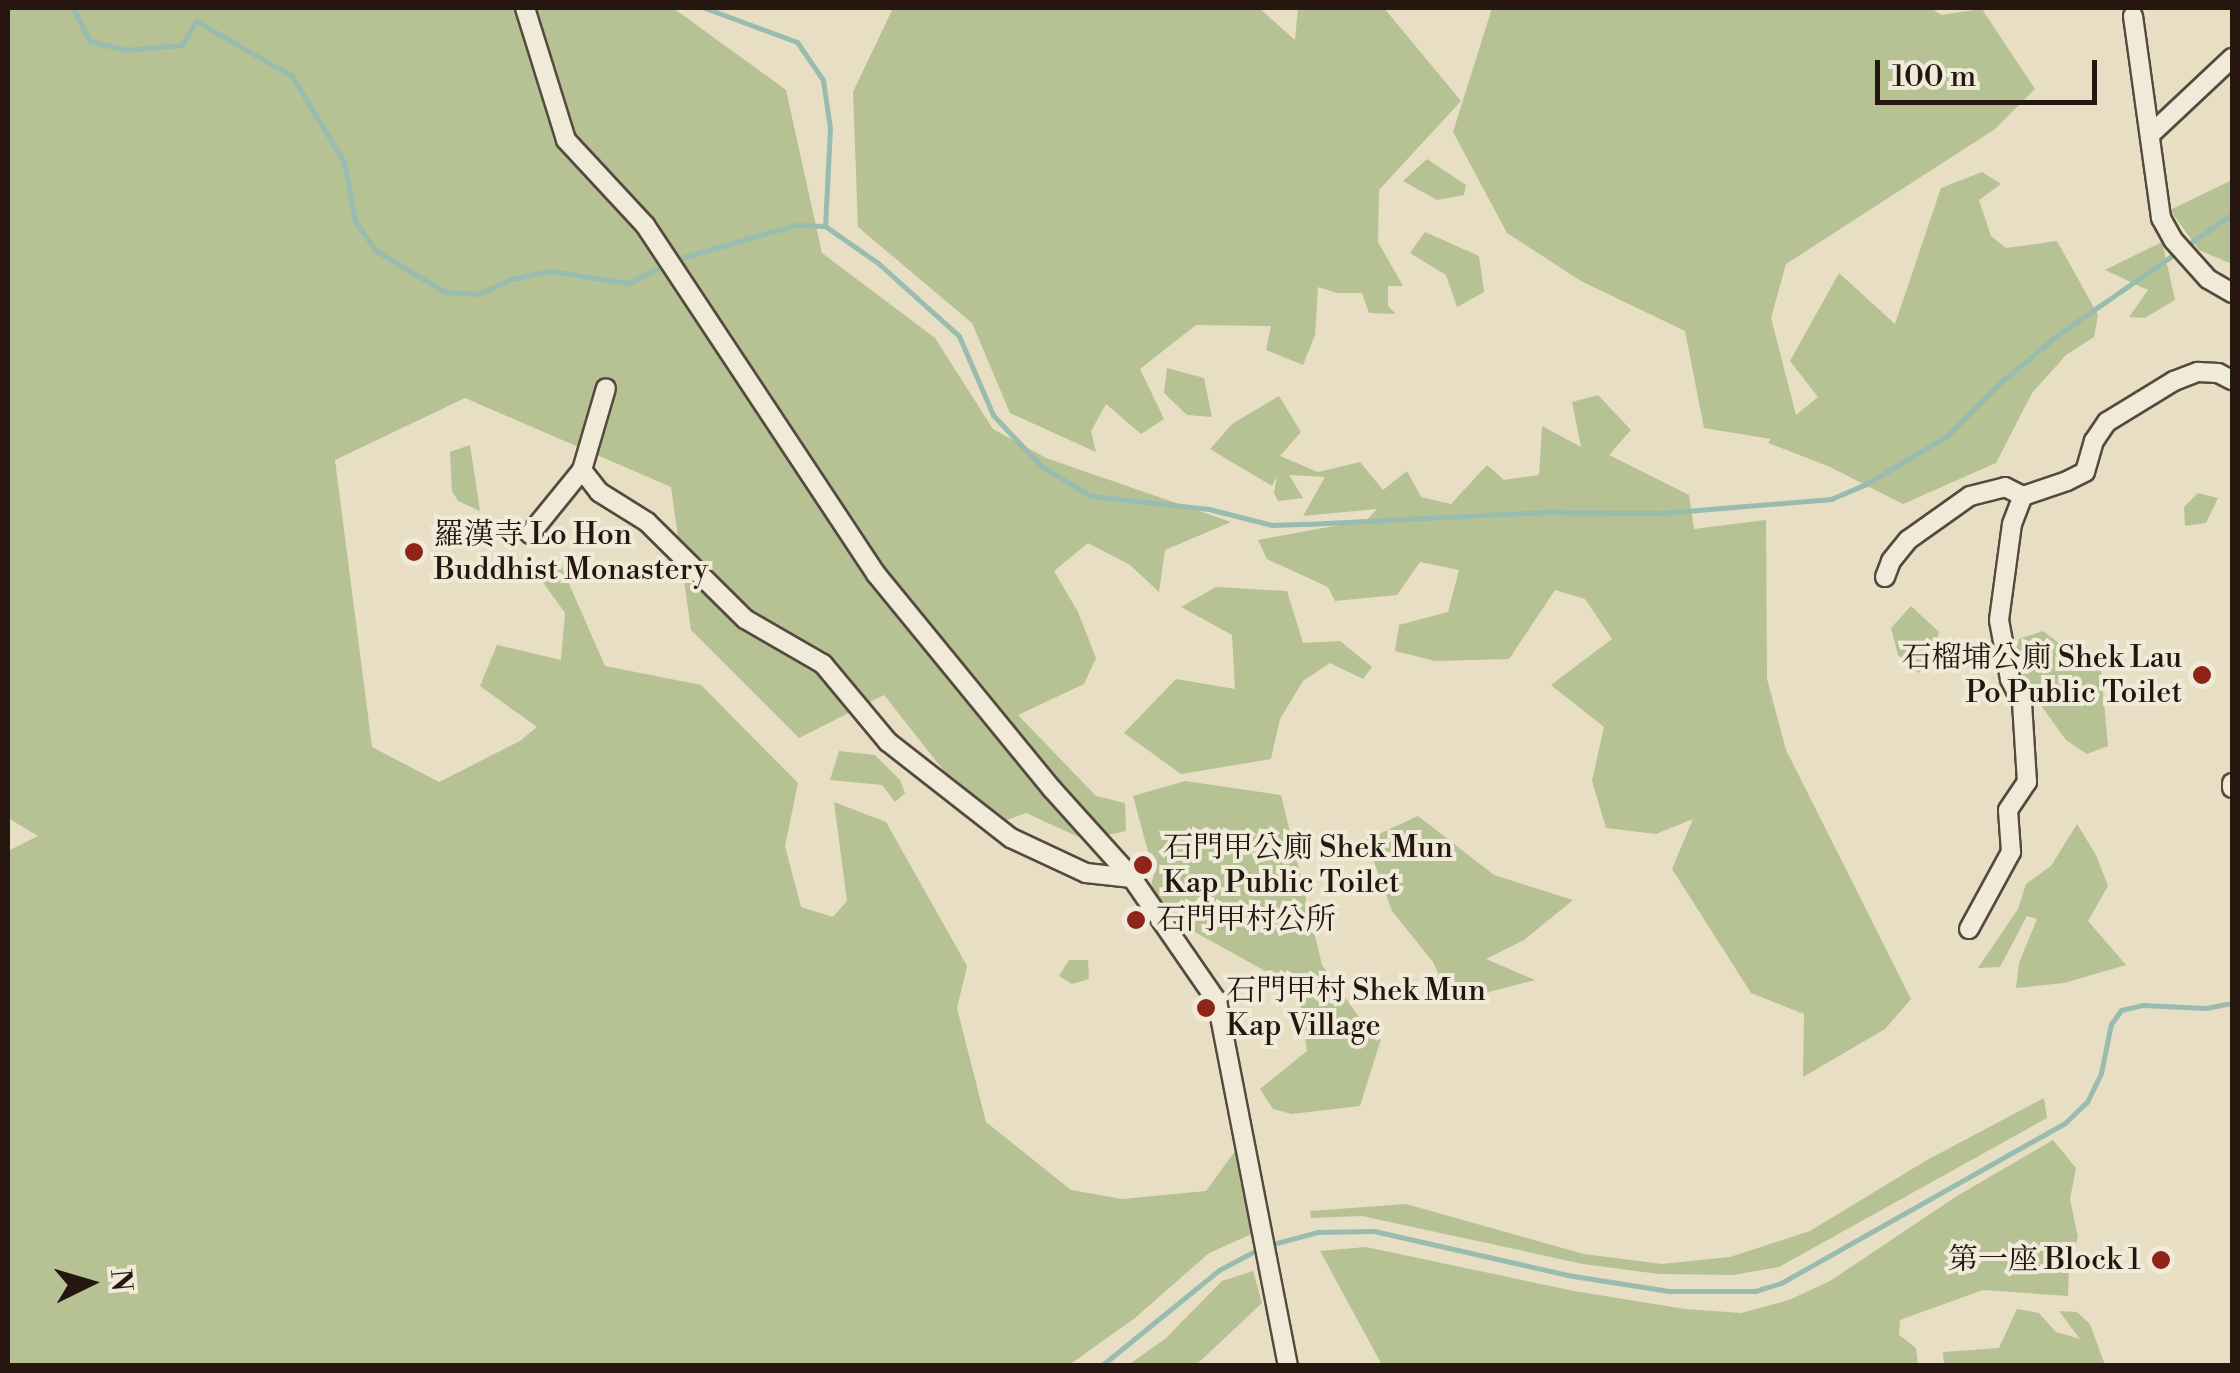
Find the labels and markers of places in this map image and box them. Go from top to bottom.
place label: 羅漢寺 Lo Hon Buddhist Monastery [434,517,708,588]
marker: 羅漢寺 Lo Hon Buddhist Monastery [403,541,425,563]
place label: 石榴埔公廁 Shek Lau Po Public Toilet [1902,640,2182,710]
marker: 石榴埔公廁 Shek Lau Po Public Toilet [2191,664,2213,686]
place label: 石門甲公廁 Shek Mun Kap Public Toilet [1163,830,1453,900]
marker: 石門甲公廁 Shek Mun Kap Public Toilet [1132,854,1154,876]
place label: 石門甲村公所 [1156,902,1336,938]
marker: 石門甲村公所 [1125,909,1147,931]
place label: 石門甲村 Shek Mun Kap Village [1226,973,1486,1044]
marker: 石門甲村 Shek Mun Kap Village [1195,997,1217,1019]
place label: 第一座 Block 1 [1948,1242,2141,1278]
marker: 第一座 Block 1 [2150,1249,2172,1271]

